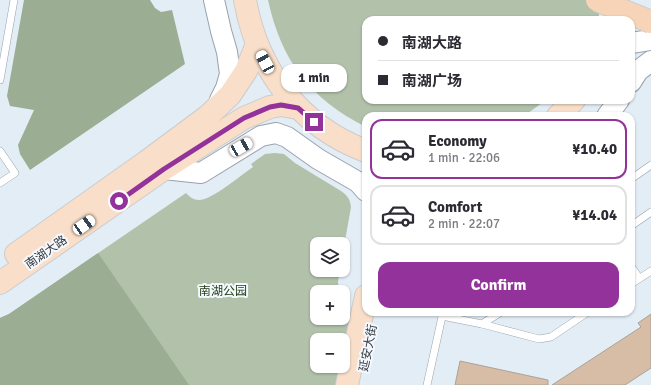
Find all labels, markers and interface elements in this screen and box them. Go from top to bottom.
text: 南湖大路 [402,34,462,52]
car [254,49,276,75]
callout: 1 min [281,64,347,92]
text: 1 min [298,70,330,86]
text: 南湖广场 [402,72,462,90]
route end [305,113,323,131]
icon: car [380,131,416,167]
text: Economy [428,132,487,150]
car [228,136,254,158]
text: ¥10.40 [572,140,617,158]
text: 1 min · 22:06 [428,150,500,166]
route start [110,192,128,210]
icon: car [380,197,416,233]
text: Comfort [428,198,482,216]
text: ¥14.04 [572,206,617,224]
car [71,213,97,237]
text: 2 min · 22:07 [428,216,500,232]
street label: 南湖大路 [22,232,70,272]
map controls [310,237,350,373]
button: layers [310,237,350,277]
button: Confirm [378,262,619,308]
park label: 南湖公园 [199,284,247,299]
button: + [310,285,350,325]
street label: 延安大街 [357,323,380,373]
button: − [310,333,350,373]

